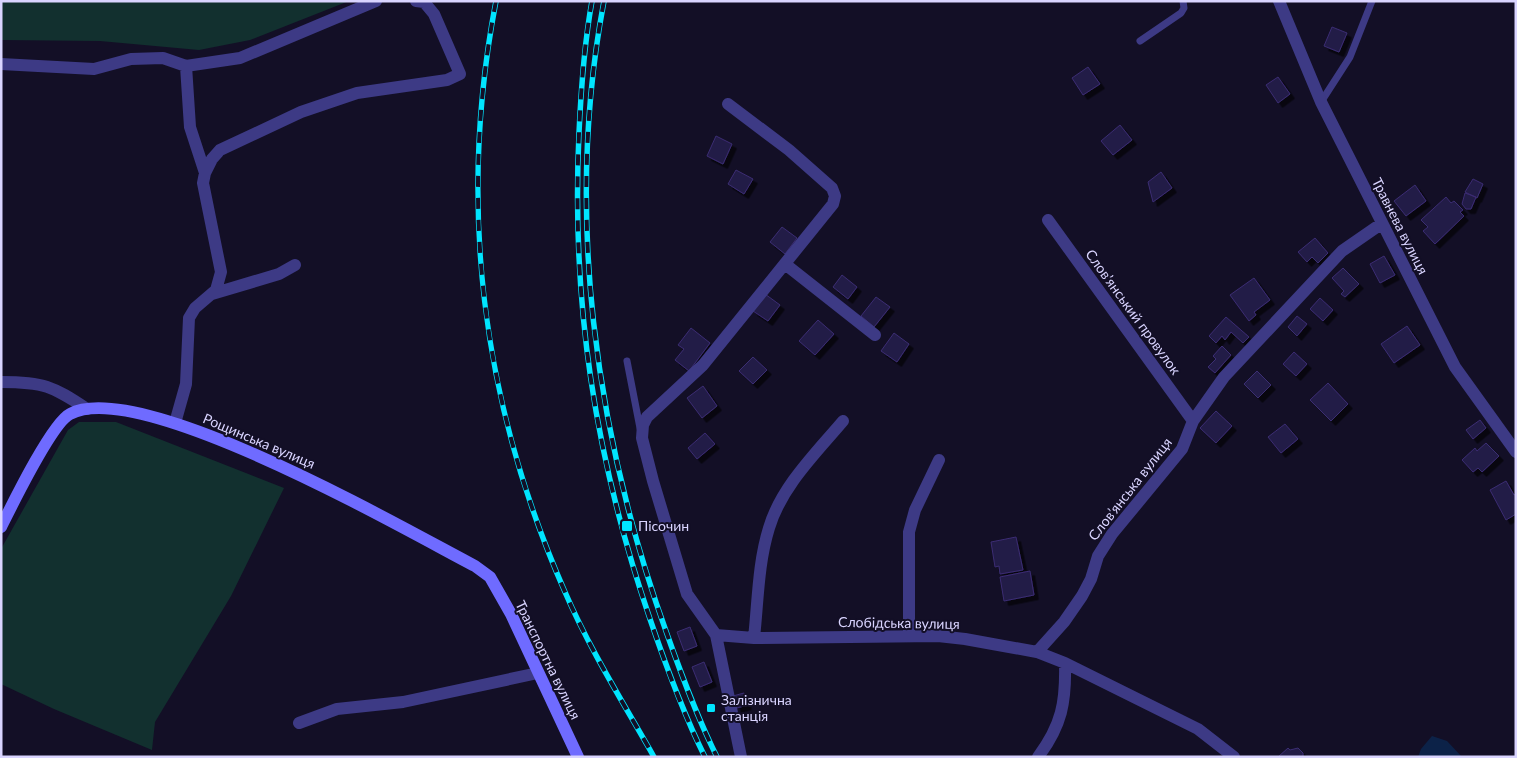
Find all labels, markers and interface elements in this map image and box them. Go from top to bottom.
street label: Травнева вулиця [1369,175,1432,277]
street label: Слов’янський провулок [1082,246,1185,378]
street label: Рощинська вулиця [201,409,318,472]
street label: Слов’янська вулиця [1084,434,1175,544]
place label: Пісочин [638,517,689,534]
marker: Пісочин [620,519,634,533]
street label: Транспортна вулиця [512,598,585,722]
street label: Слобідська вулиця [838,613,960,632]
place label: Залізнична станція [721,691,792,724]
marker: Залізнична станція [705,702,717,714]

